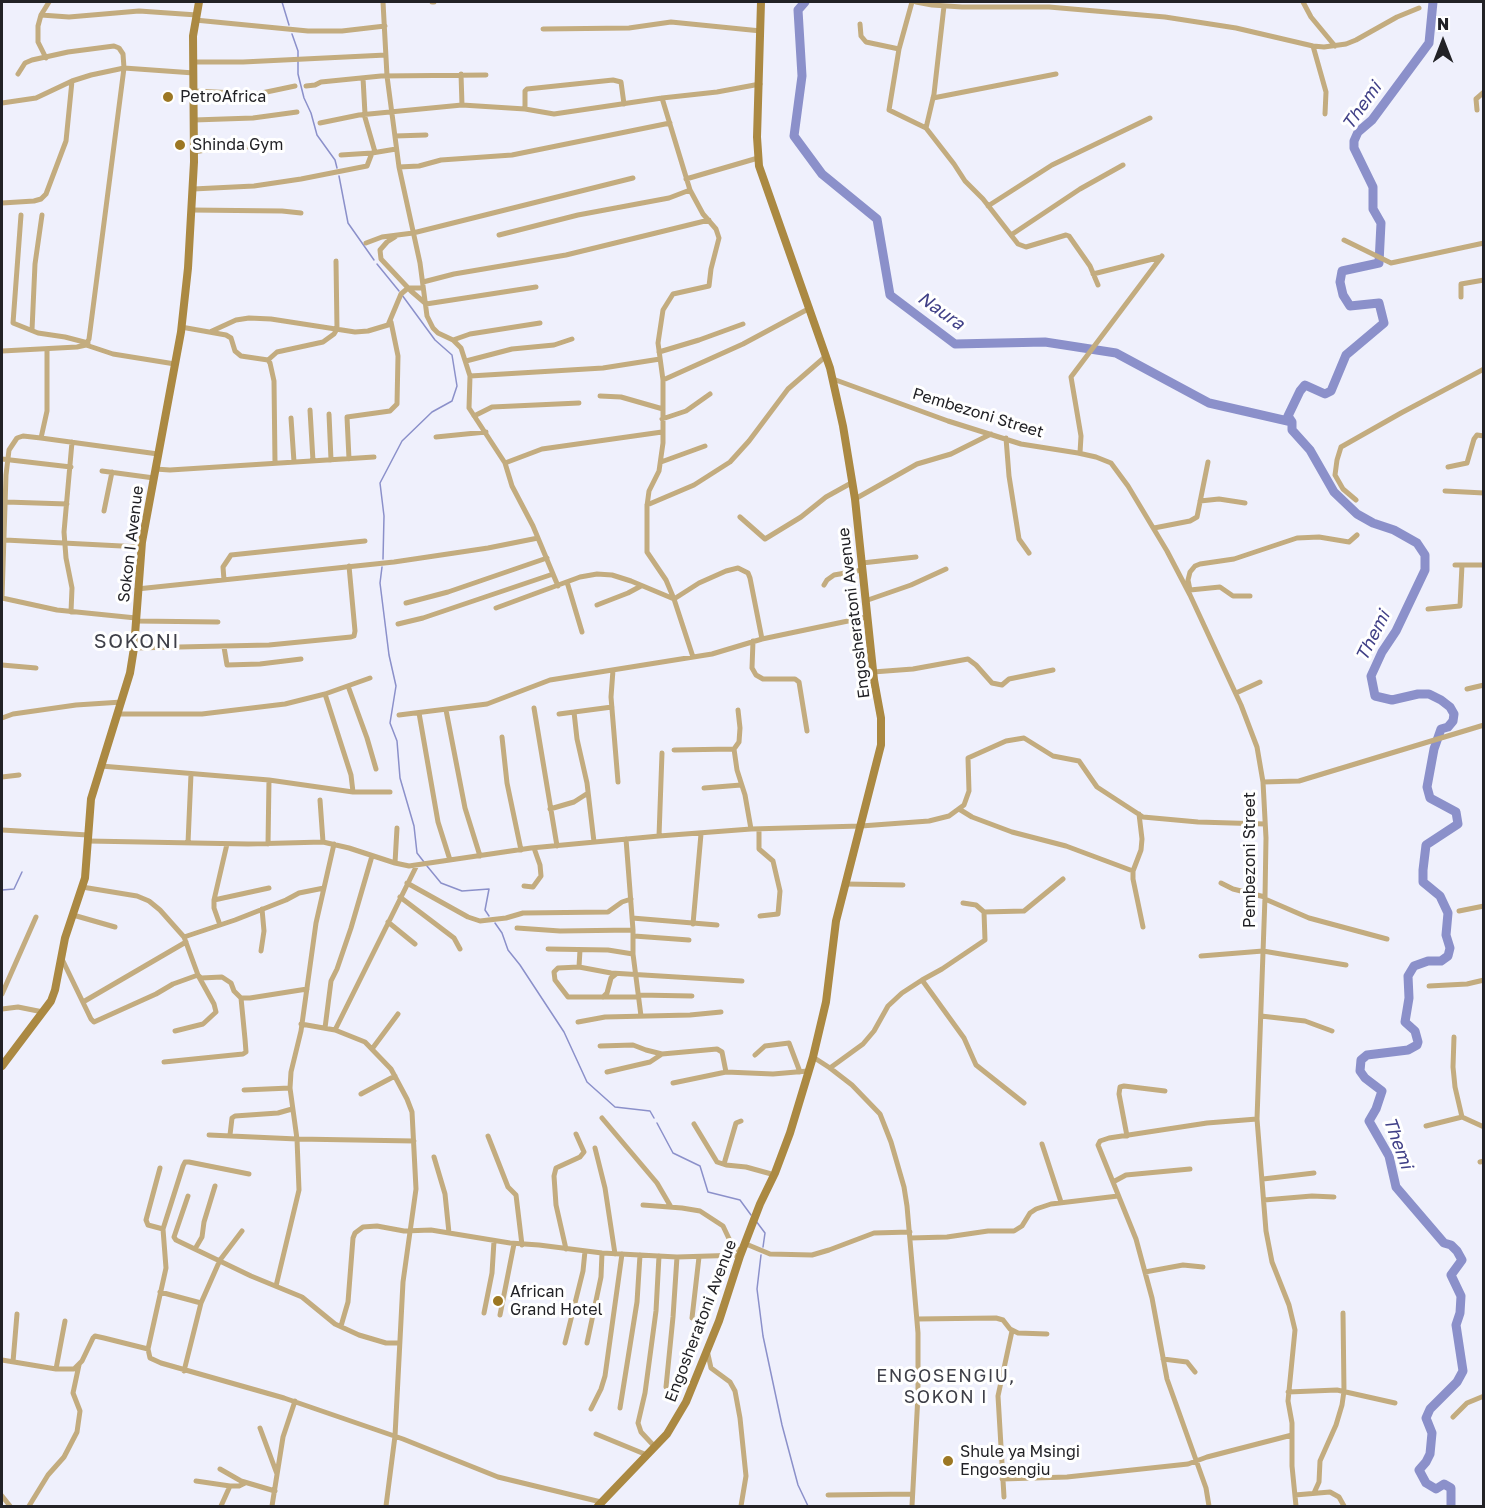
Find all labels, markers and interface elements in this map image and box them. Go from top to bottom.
north arrow [1413,12,1473,72]
text: N [1437,14,1449,34]
water label: Themi [1338,78,1386,134]
place label: PetroAfrica [180,87,266,107]
marker: PetroAfrica [161,90,175,104]
place label: Shinda Gym [192,135,283,155]
marker: Shinda Gym [173,138,187,152]
water label: Naura [914,287,968,335]
street label: Pembezoni Street [910,384,1046,442]
street label: Sokon I Avenue [114,485,148,603]
street label: Engosheratoni Avenue [834,526,874,700]
water label: Themi [1351,607,1395,665]
district label: SOKONI [94,630,180,654]
street label: Pembezoni Street [1240,792,1260,928]
water label: Themi [1379,1114,1417,1172]
street label: Engosheratoni Avenue [661,1237,741,1405]
place label: African Grand Hotel [510,1282,603,1320]
marker: African Grand Hotel [491,1294,505,1308]
district label: ENGOSENGIU, SOKON I [876,1365,1016,1408]
place label: Shule ya Msingi Engosengiu [960,1442,1080,1480]
marker: Shule ya Msingi Engosengiu [941,1454,955,1468]

